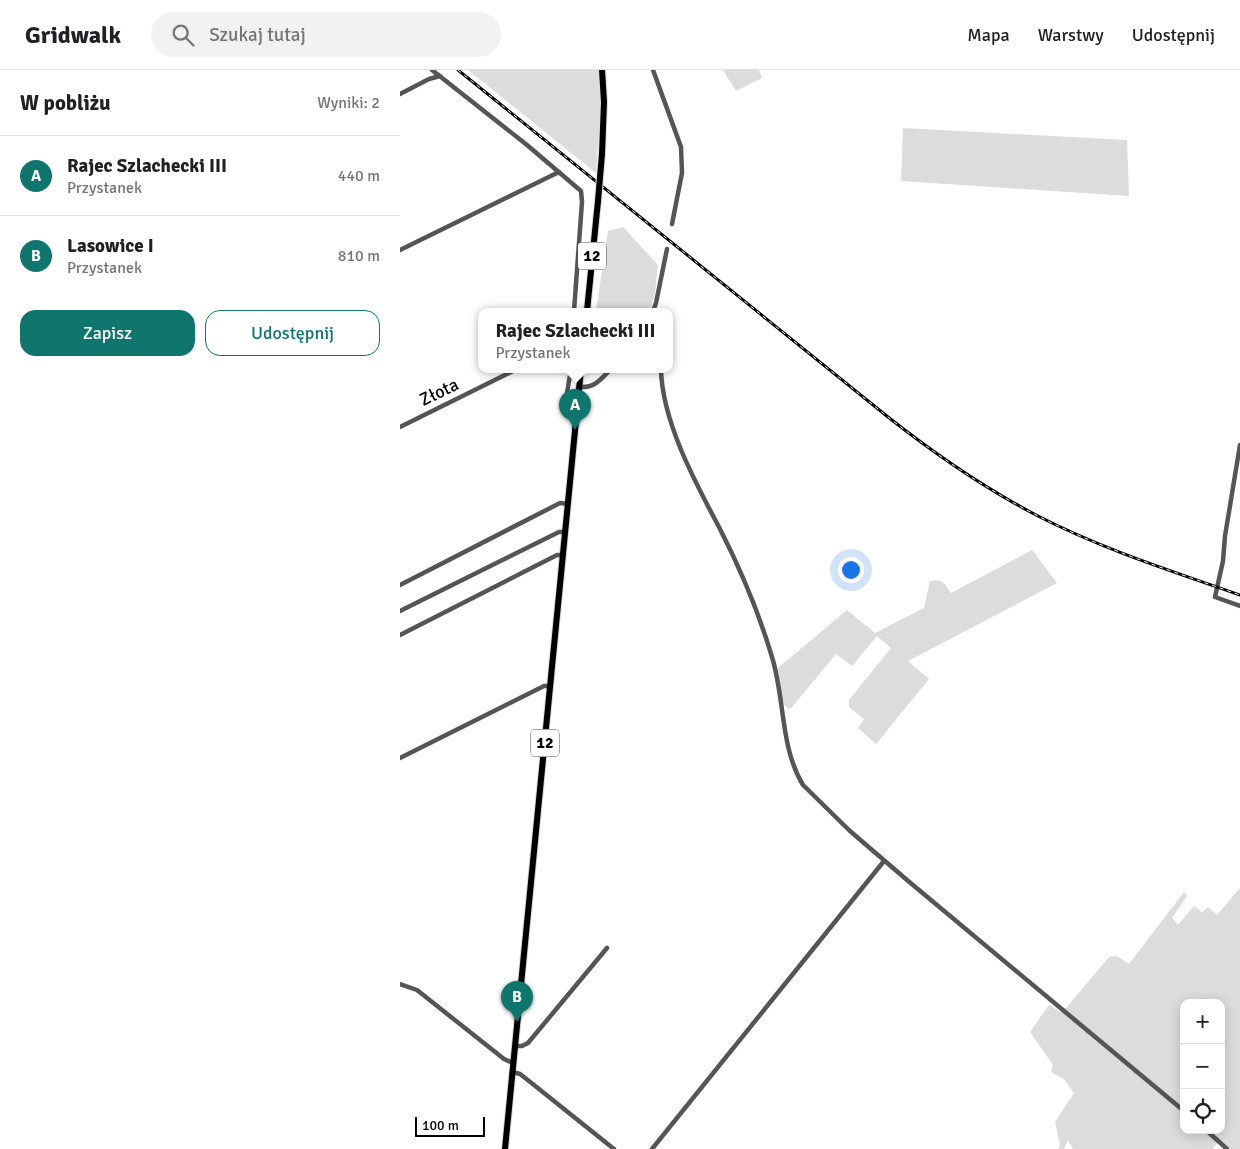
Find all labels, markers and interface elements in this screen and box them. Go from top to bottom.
search box [151,12,501,57]
text: Gridwalk [25,20,121,50]
icon: search [169,21,197,49]
text: Szukaj tutaj [209,23,306,47]
text: Mapa [967,24,1010,46]
text: Warstwy [1038,24,1104,46]
text: Udostępnij [1132,24,1215,46]
text: W pobliżu [20,90,111,116]
text: Wyniki: 2 [317,93,380,113]
text: Rajec Szlachecki III [67,154,227,178]
text: A [31,166,41,186]
text: 440 m [338,166,380,186]
text: Przystanek [67,178,142,198]
text: Lasowice I [67,234,154,258]
road number: 12 [578,242,606,270]
text: B [31,246,41,266]
text: 810 m [338,246,380,266]
text: Przystanek [67,258,142,278]
popup [478,308,673,373]
button: Zapisz [20,310,195,356]
button: Udostępnij [205,310,380,356]
text: Rajec Szlachecki III [496,319,656,343]
text: Przystanek [496,343,570,363]
street label: Złota [416,373,462,411]
pin: A [559,389,591,430]
your location [838,557,864,583]
road number: 12 [531,730,559,756]
pin: B [501,981,533,1022]
map controls [1180,999,1225,1134]
button: + [1180,999,1225,1044]
button: − [1180,1044,1225,1089]
button: locate [1180,1089,1225,1134]
scale bar [415,1114,485,1137]
text: 100 m [422,1117,459,1134]

